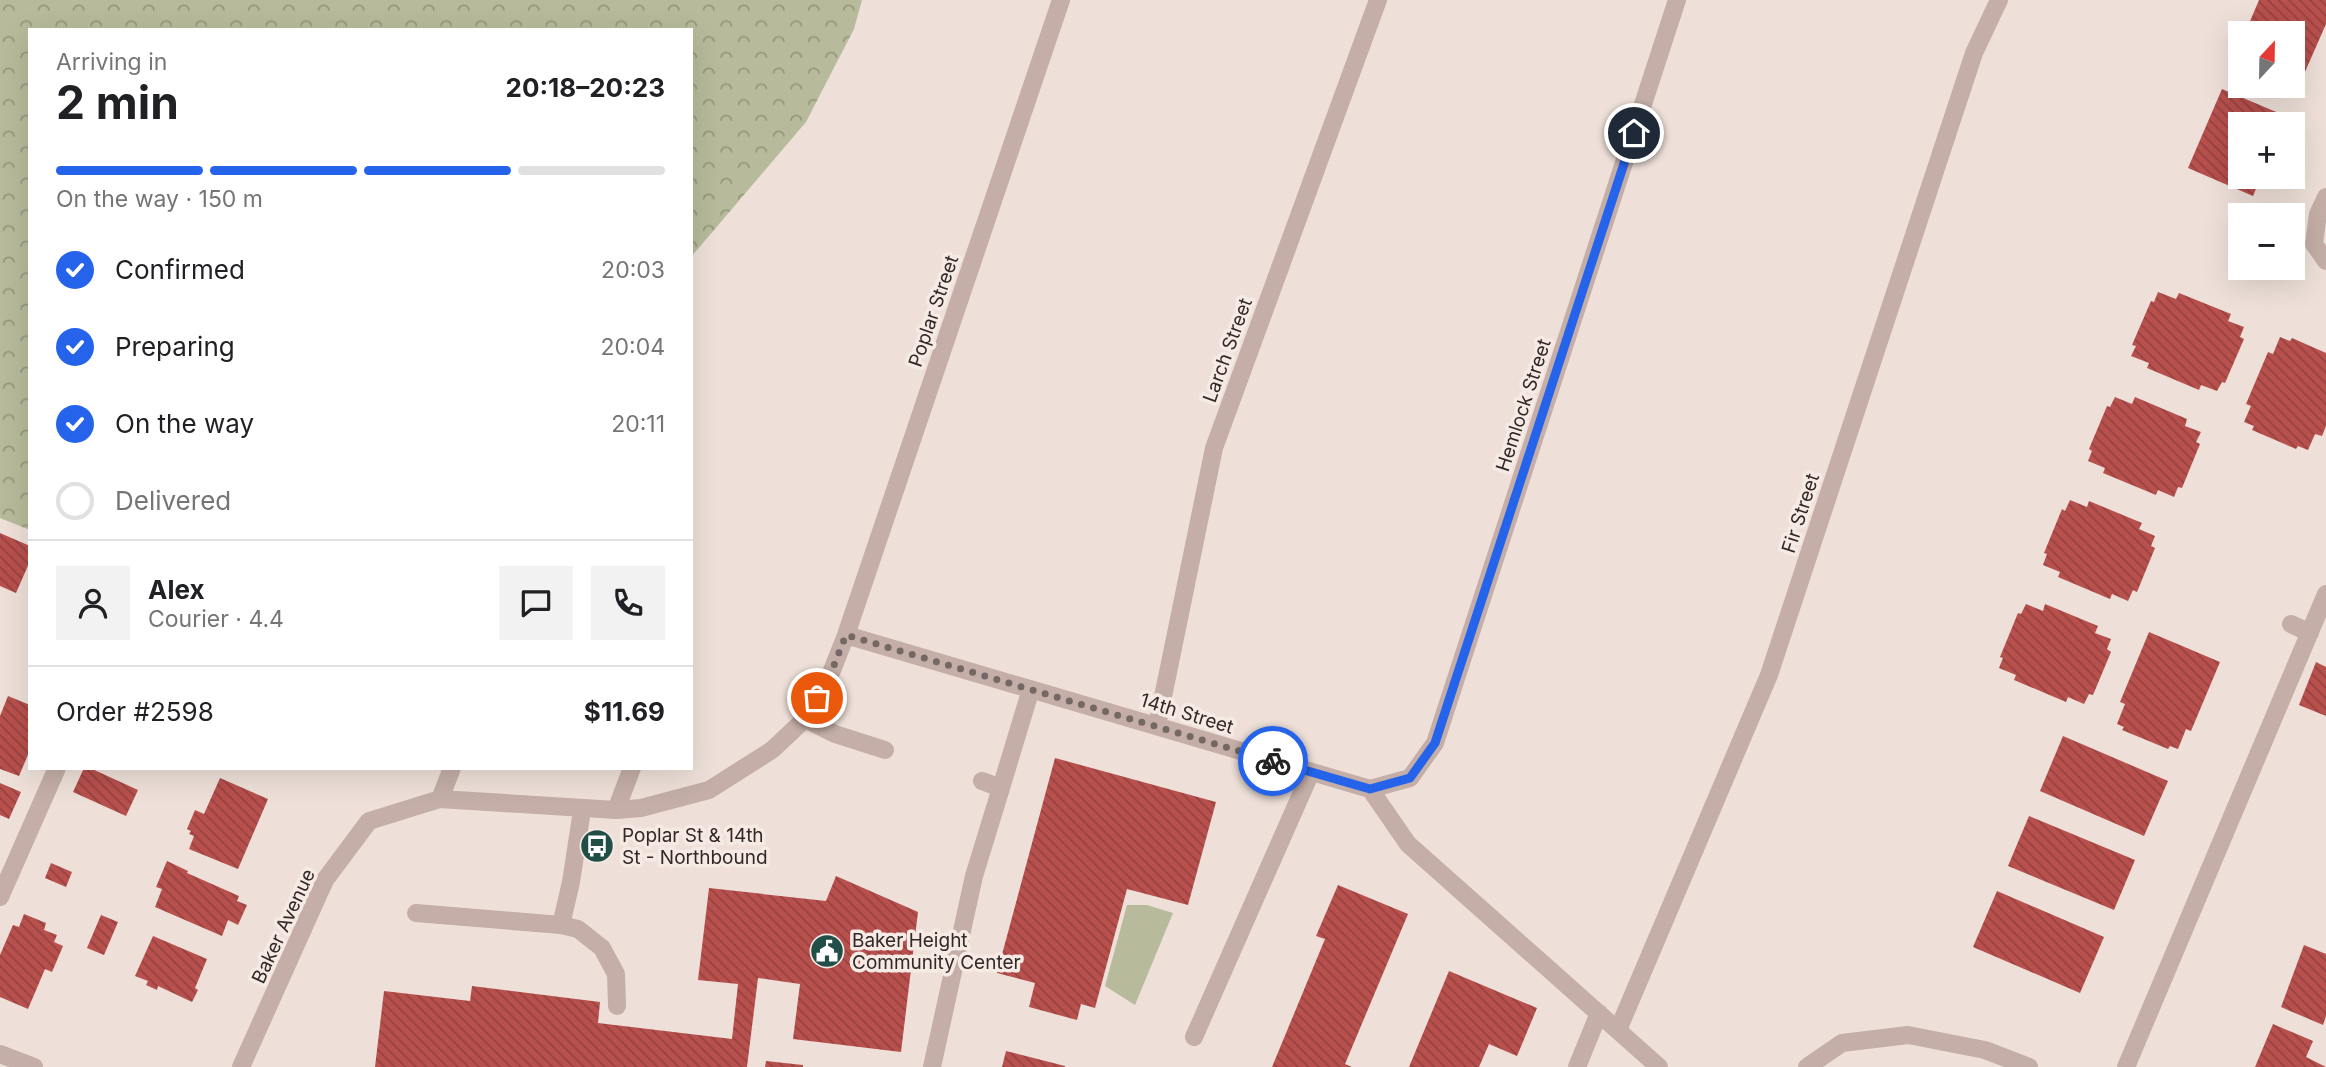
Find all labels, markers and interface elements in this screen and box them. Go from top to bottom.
north arrow [2228,21,2305,98]
map controls [2228,21,2305,280]
text: Arriving in [56,48,167,76]
text: 20:18–20:23 [506,72,665,103]
text: 2 min [56,74,179,130]
pin [1604,103,1664,163]
button: + [2228,112,2305,189]
icon: home [1615,114,1653,152]
text: On the way · 150 m [56,185,263,213]
button: − [2228,203,2305,280]
icon: check [56,251,94,289]
street label: Poplar Street [904,252,963,370]
text: Confirmed [115,254,245,285]
text: 20:03 [601,256,665,284]
street label: Larch Street [1198,295,1257,405]
icon: check [56,328,94,366]
text: Preparing [115,331,235,362]
text: 20:04 [600,333,665,361]
street label: Hemlock Street [1491,336,1556,474]
icon: check [56,405,94,443]
text: On the way [115,408,254,439]
text: 20:11 [611,410,665,438]
street label: Fir Street [1777,471,1824,556]
text: Delivered [115,485,231,516]
button: person [56,566,130,640]
button: chat [499,566,573,640]
button: phone [591,566,665,640]
text: Alex [148,574,205,605]
text: Courier · 4.4 [148,605,284,633]
pin [787,668,847,728]
icon: bag [798,679,836,717]
street label: 14th Street [1137,688,1236,739]
text: Order #2598 [56,696,214,727]
text: $11.69 [584,696,665,727]
courier [1238,726,1308,796]
icon: bike [1254,742,1292,780]
place label: Poplar St & 14th St - Northbound [622,824,768,869]
bus stop icon: Poplar St & 14th St - Northbound [578,827,616,865]
street label: Baker Avenue [247,865,320,987]
place label: Baker Height Community Center [852,929,1021,974]
public building icon: Baker Height Community Center [808,932,846,970]

